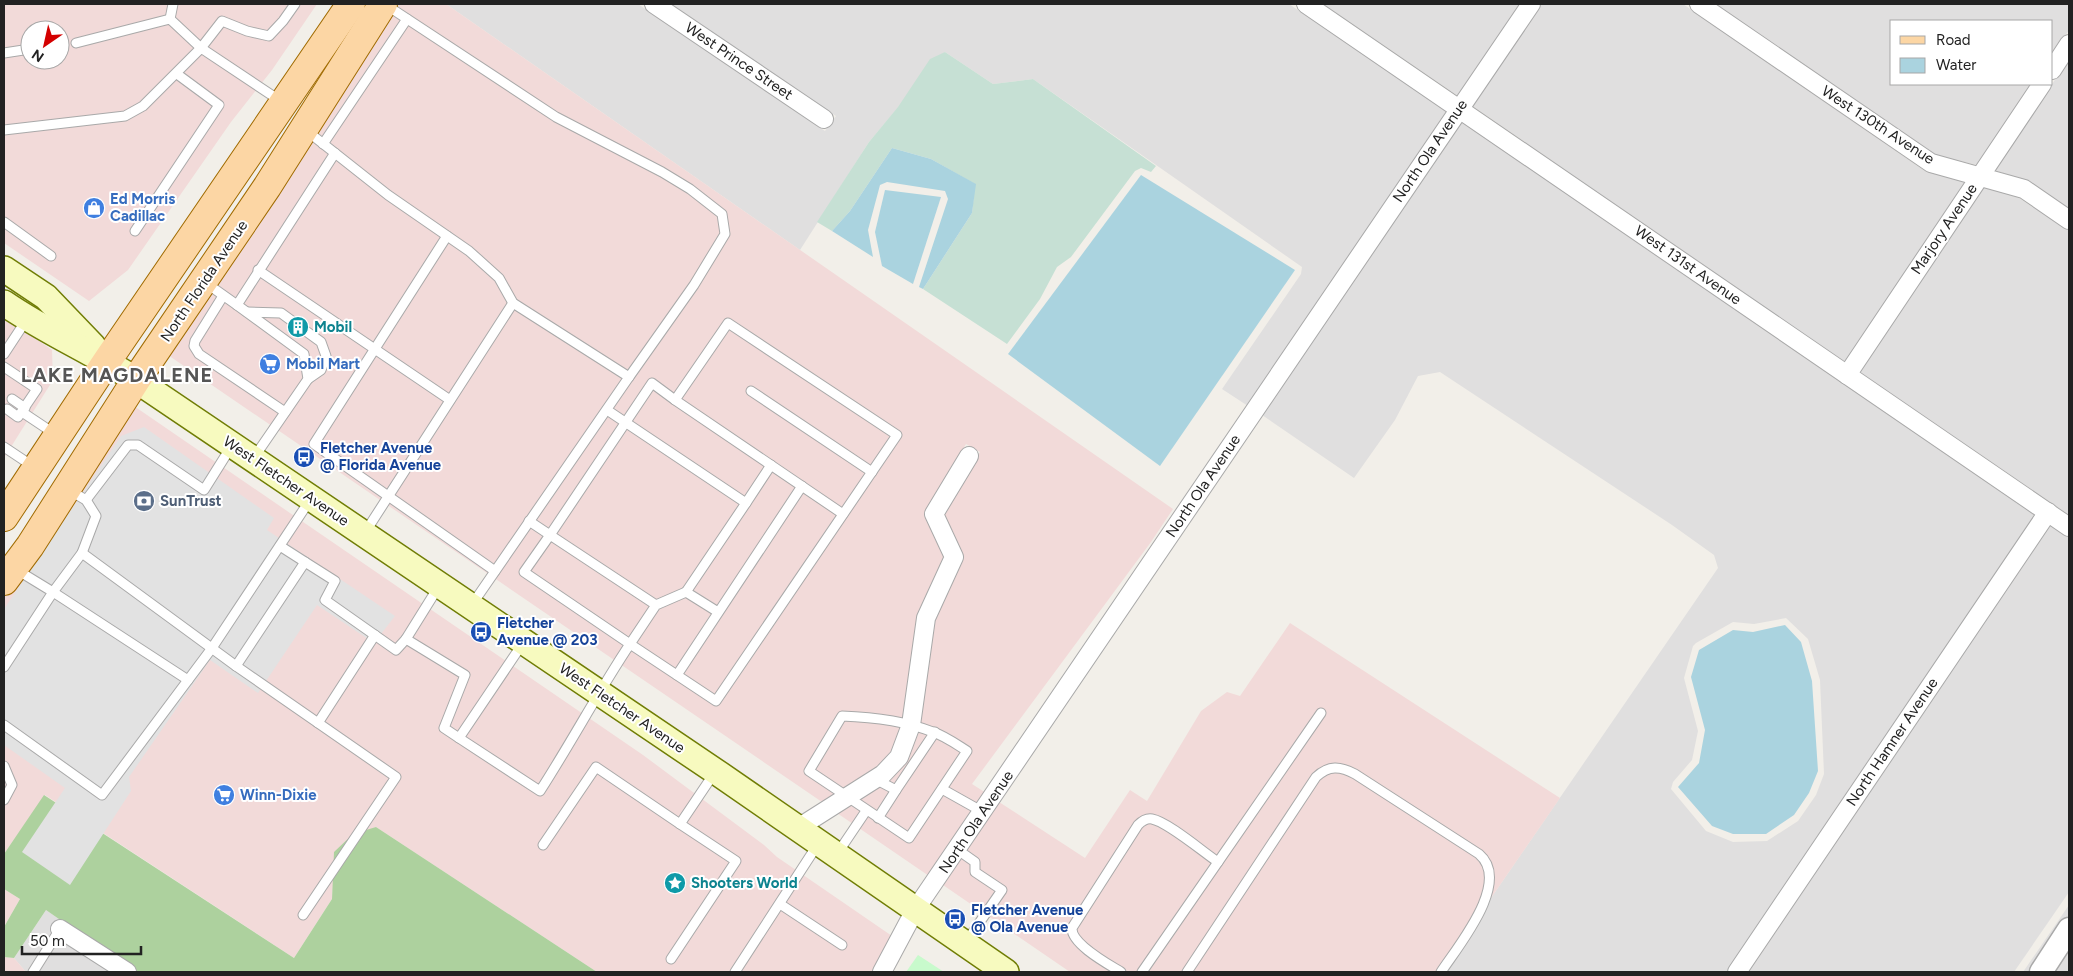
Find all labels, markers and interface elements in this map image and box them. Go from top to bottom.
street label: West Prince Street [682,18,796,104]
north arrow [20,20,70,70]
legend [1890,20,2053,85]
text: Road [1936,31,1971,49]
text: N [29,45,47,65]
text: Water [1936,56,1976,74]
street label: West 130th Avenue [1818,82,1938,168]
street label: North Ola Avenue [1389,96,1471,206]
street label: Marjory Avenue [1907,180,1981,278]
place label: Ed Morris Cadillac [110,190,175,225]
shop icon: Ed Morris Cadillac [82,196,106,220]
street label: North Florida Avenue [157,217,251,345]
street label: West 131st Avenue [1631,221,1745,309]
building icon: Mobil [286,315,310,339]
place label: Mobil [314,318,352,336]
supermarket icon: Mobil Mart [258,352,282,376]
place label: Mobil Mart [286,355,360,373]
district label: LAKE MAGDALENE [21,363,213,387]
street label: North Ola Avenue [1162,431,1244,541]
street label: West Fletcher Avenue [220,432,352,530]
place label: Fletcher Avenue @ Florida Avenue [320,439,442,474]
bus stop icon: Fletcher Avenue @ Florida Avenue [292,445,316,469]
bank icon: SunTrust [132,489,156,513]
place label: SunTrust [160,492,222,510]
place label: Fletcher Avenue @ 203 [497,614,598,649]
bus stop icon: Fletcher Avenue @ 203 [469,620,493,644]
street label: West Fletcher Avenue [556,659,688,757]
street label: North Hamner Avenue [1842,674,1942,810]
street label: North Ola Avenue [935,767,1017,877]
supermarket icon: Winn-Dixie [212,783,236,807]
place label: Winn-Dixie [240,786,317,804]
place icon: Shooters World [663,871,687,895]
place label: Shooters World [691,874,798,892]
place label: Fletcher Avenue @ Ola Avenue [971,901,1084,936]
bus stop icon: Fletcher Avenue @ Ola Avenue [943,907,967,931]
scale bar [22,924,141,956]
text: 50 m [30,932,65,950]

